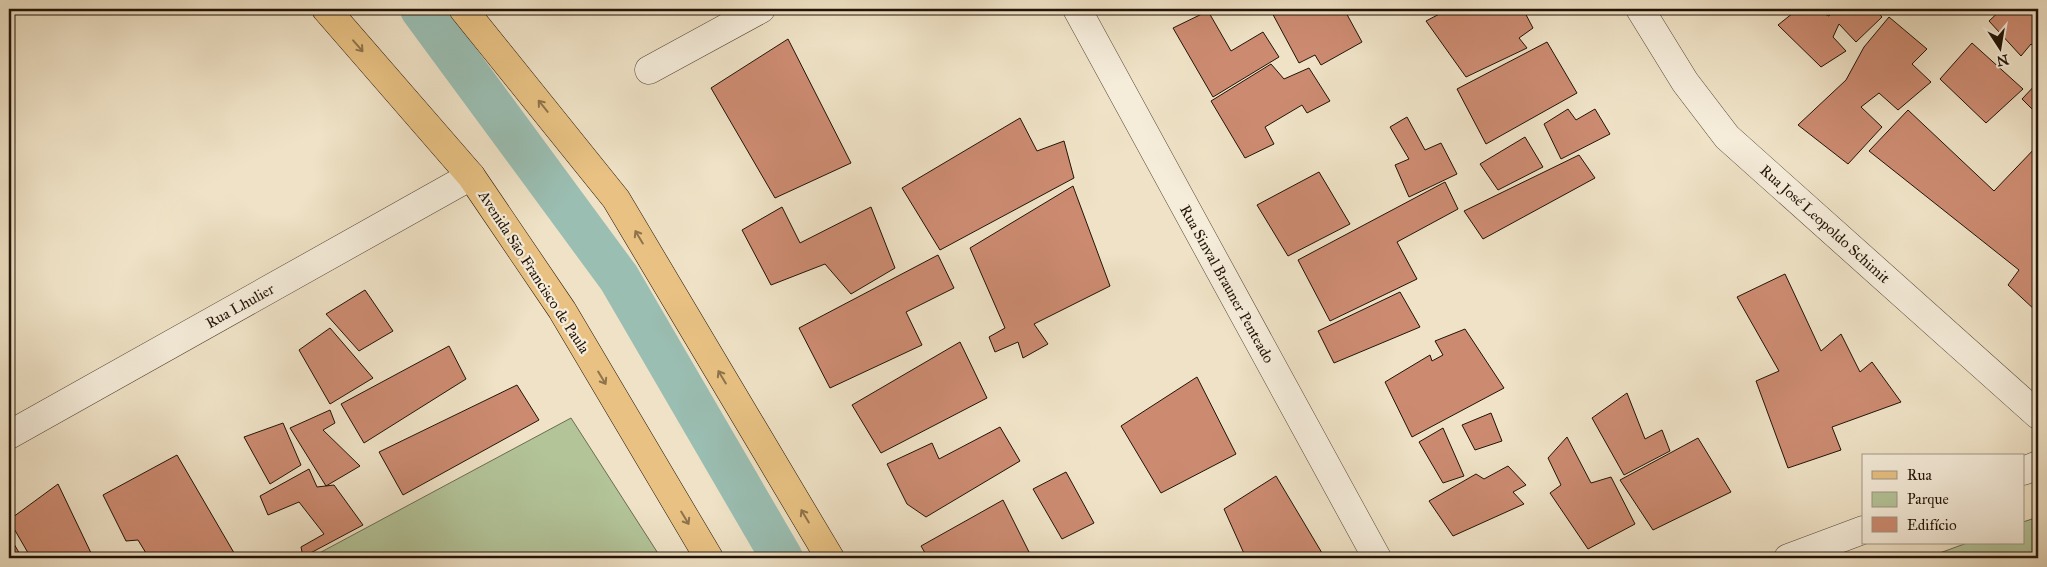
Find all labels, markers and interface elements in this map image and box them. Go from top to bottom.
north arrow [1974,22,2024,72]
one-way arrow [353,39,364,52]
text: N [1995,51,2010,70]
one-way arrow [537,100,548,113]
street label: Rua José Leopoldo Schimit [1756,161,1894,288]
street label: Avenida São Francisco de Paula [474,186,594,357]
street label: Rua Sinval Brauner Penteado [1176,202,1278,367]
one-way arrow [633,231,643,245]
street label: Rua Lhulier [203,280,278,332]
one-way arrow [716,370,726,384]
one-way arrow [598,371,608,385]
legend [1862,454,2024,544]
text: Rua [1907,466,1932,484]
text: Parque [1907,490,1949,509]
one-way arrow [800,510,810,524]
one-way arrow [680,511,690,525]
text: Edifício [1907,516,1957,534]

